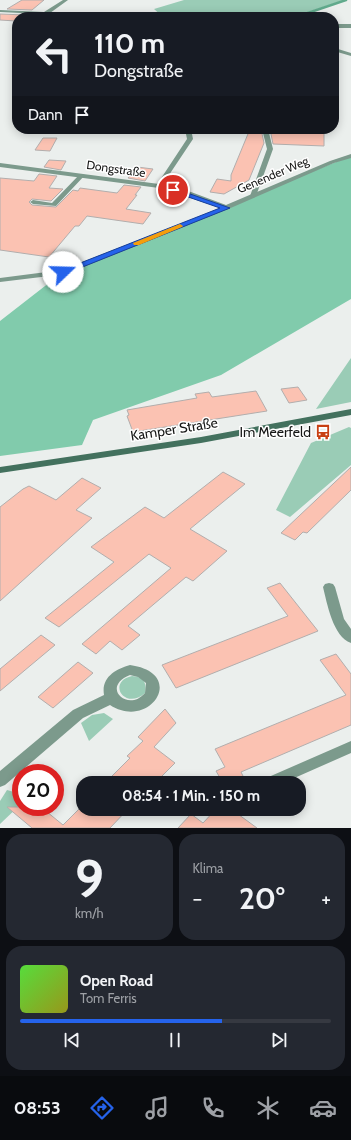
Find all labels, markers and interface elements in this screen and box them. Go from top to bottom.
text: 110 m [94,26,165,60]
icon: left [28,28,80,80]
text: Dongstraße [94,60,183,82]
icon: arrive [71,104,93,126]
text: Dann [28,106,63,124]
street label: Genender Weg [235,152,312,196]
street label: Dongstraße [86,157,147,180]
pin [156,173,190,207]
icon: arrive [162,179,184,201]
position arrow [42,251,84,293]
street label: Kamper Straße [129,413,219,445]
place label: Im Meerfeld [240,423,311,441]
bus stop icon: Im Meerfeld [314,423,332,441]
speed limit sign: 20 [12,764,64,816]
text: 08:54 · 1 Min. · 150 m [122,787,260,805]
text: 9 [75,847,104,910]
text: Klima [193,860,223,876]
text: 20° [239,880,285,917]
text: − [193,885,202,912]
text: + [321,885,331,912]
text: km/h [75,905,103,921]
text: Open Road [80,972,153,990]
text: Tom Ferris [80,990,137,1006]
icon: previous [61,1029,83,1051]
icon: pause [164,1029,186,1051]
icon: next [268,1029,290,1051]
icon: directions [88,1094,116,1122]
icon: music [143,1094,171,1122]
icon: phone [199,1094,227,1122]
icon: climate [254,1094,282,1122]
icon: car [309,1094,337,1122]
text: 08:53 [14,1097,61,1119]

